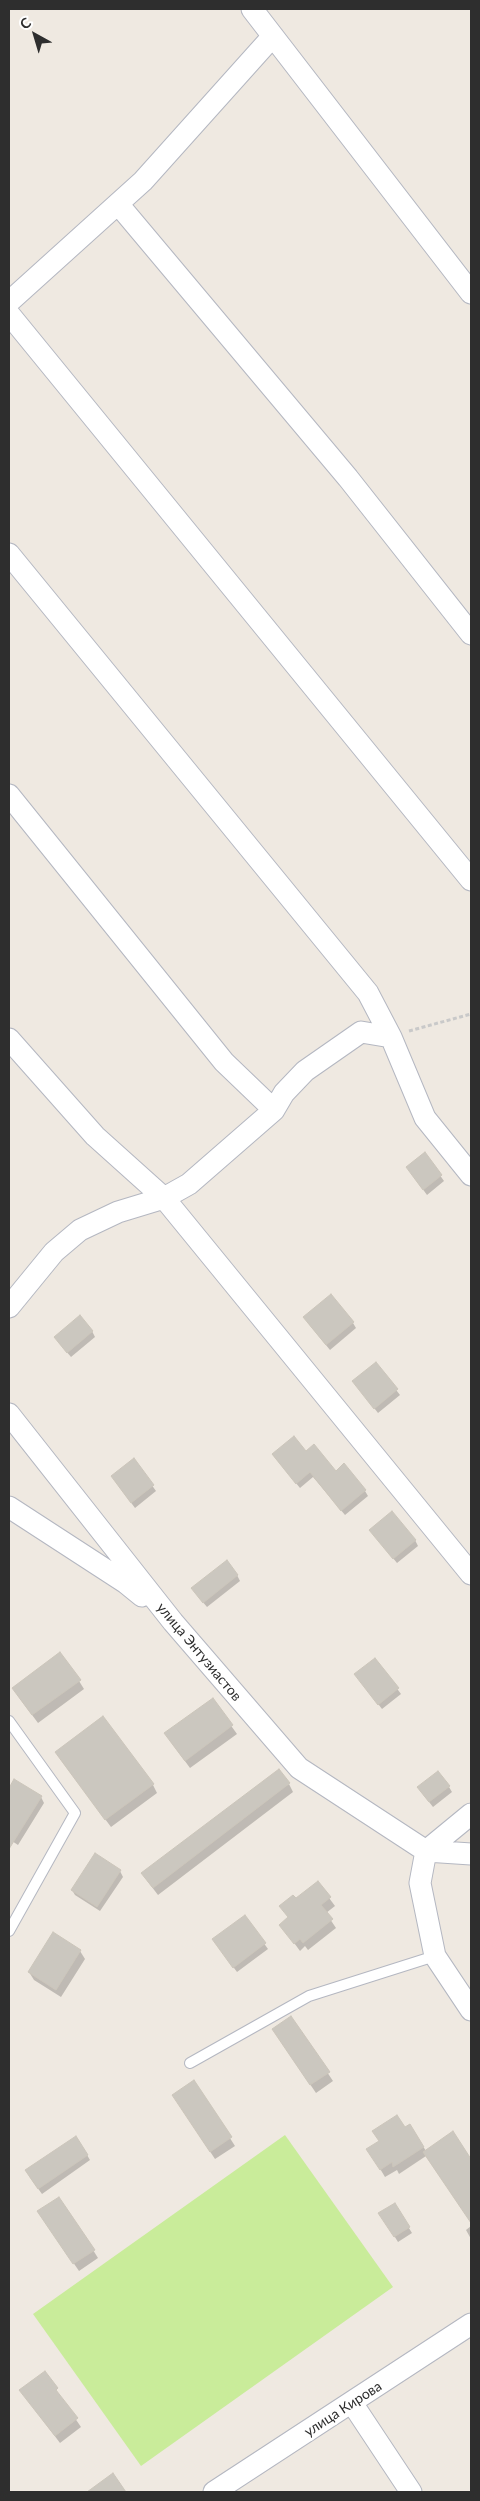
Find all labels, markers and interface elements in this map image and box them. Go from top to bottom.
north arrow [10,10,60,60]
text: С [16,13,34,32]
street label: улица Энтузиастов [153,1600,245,1704]
street label: улица Кирова [301,2378,385,2440]

